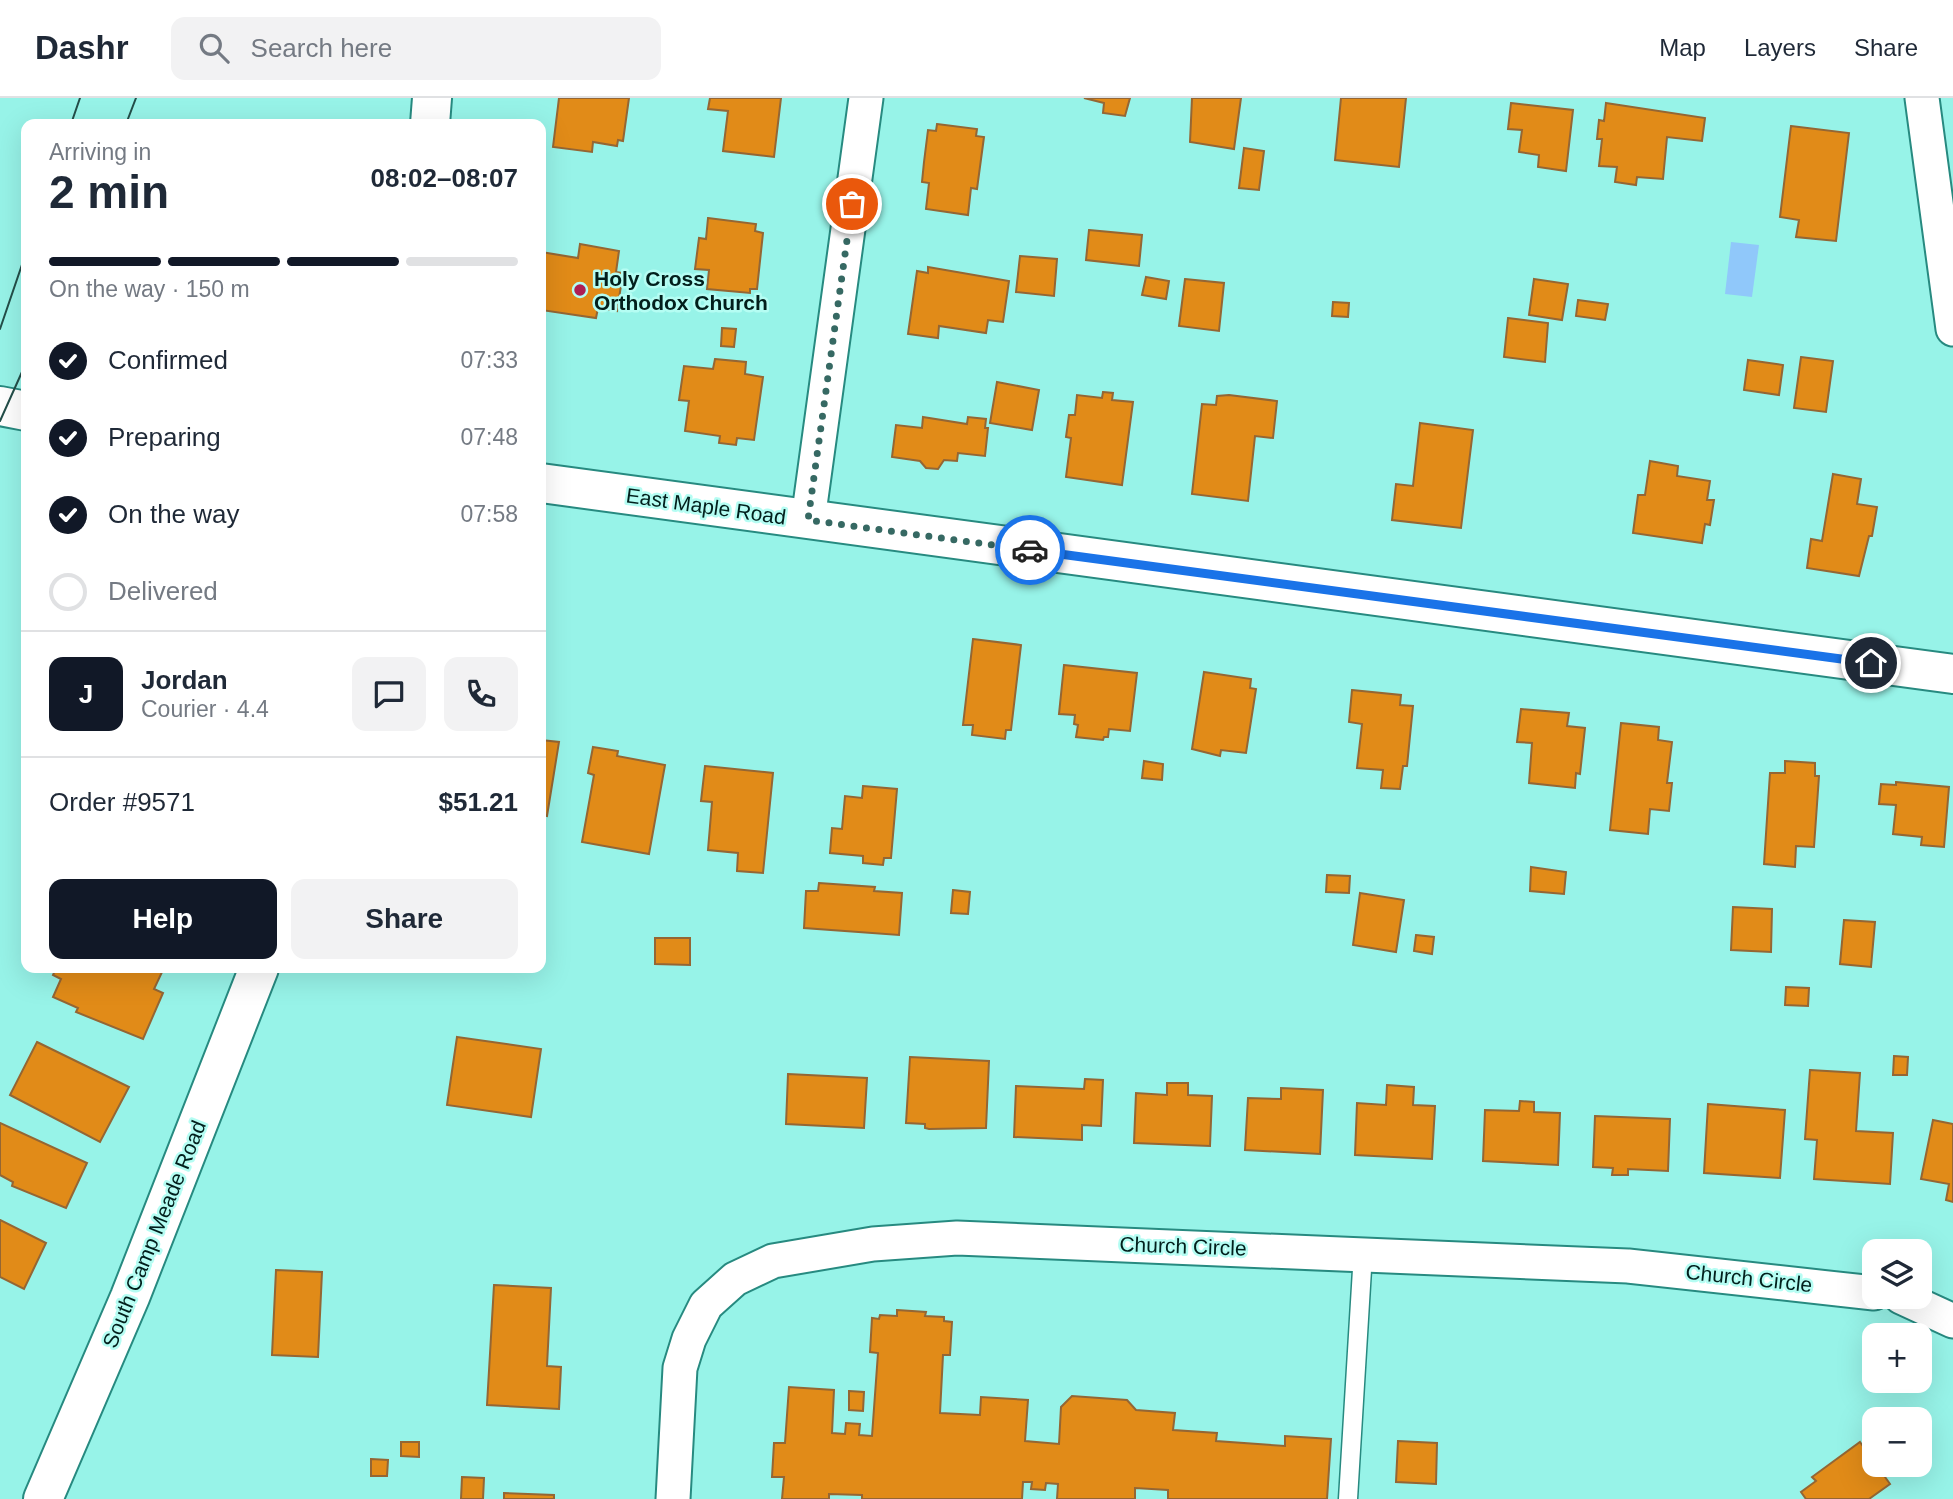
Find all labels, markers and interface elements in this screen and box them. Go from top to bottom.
search box [171,17,661,80]
text: Dashr [35,29,129,66]
icon: search [195,29,233,67]
text: Search here [251,33,392,63]
text: Map [1659,34,1706,61]
text: Layers [1744,34,1816,61]
text: Share [1854,34,1918,61]
text: Arriving in [49,139,151,165]
text: 08:02–08:07 [371,163,518,193]
text: 2 min [49,166,169,218]
pin [822,174,882,234]
icon: bag [833,185,871,223]
place label: Holy Cross Orthodox Church [594,267,768,314]
text: On the way · 150 m [49,276,250,302]
marker: Holy Cross Orthodox Church [572,282,588,298]
icon: check [49,342,87,380]
text: Confirmed [108,345,228,375]
text: 07:33 [460,347,518,373]
icon: check [49,419,87,457]
text: Preparing [108,422,221,452]
text: 07:48 [460,424,518,450]
street label: East Maple Road [625,483,787,529]
icon: check [49,496,87,534]
text: On the way [108,499,240,529]
text: 07:58 [460,501,518,527]
courier [995,515,1065,585]
icon: car [1011,531,1049,569]
text: Delivered [108,576,218,606]
pin [1841,633,1901,693]
icon: home [1852,644,1890,682]
button: chat [352,657,426,731]
button: phone [444,657,518,731]
text: Jordan [141,665,228,695]
text: J [79,679,93,709]
text: Courier · 4.4 [141,696,269,722]
text: Order #9571 [49,787,195,817]
text: $51.21 [438,787,518,817]
button: Help [49,879,277,959]
button: Share [291,879,518,959]
street label: South Camp Meade Road [98,1117,210,1351]
street label: Church Circle [1119,1232,1247,1260]
map controls [1862,1239,1932,1477]
button: layers [1862,1239,1932,1309]
street label: Church Circle [1685,1260,1813,1296]
button: + [1862,1323,1932,1393]
button: − [1862,1407,1932,1477]

